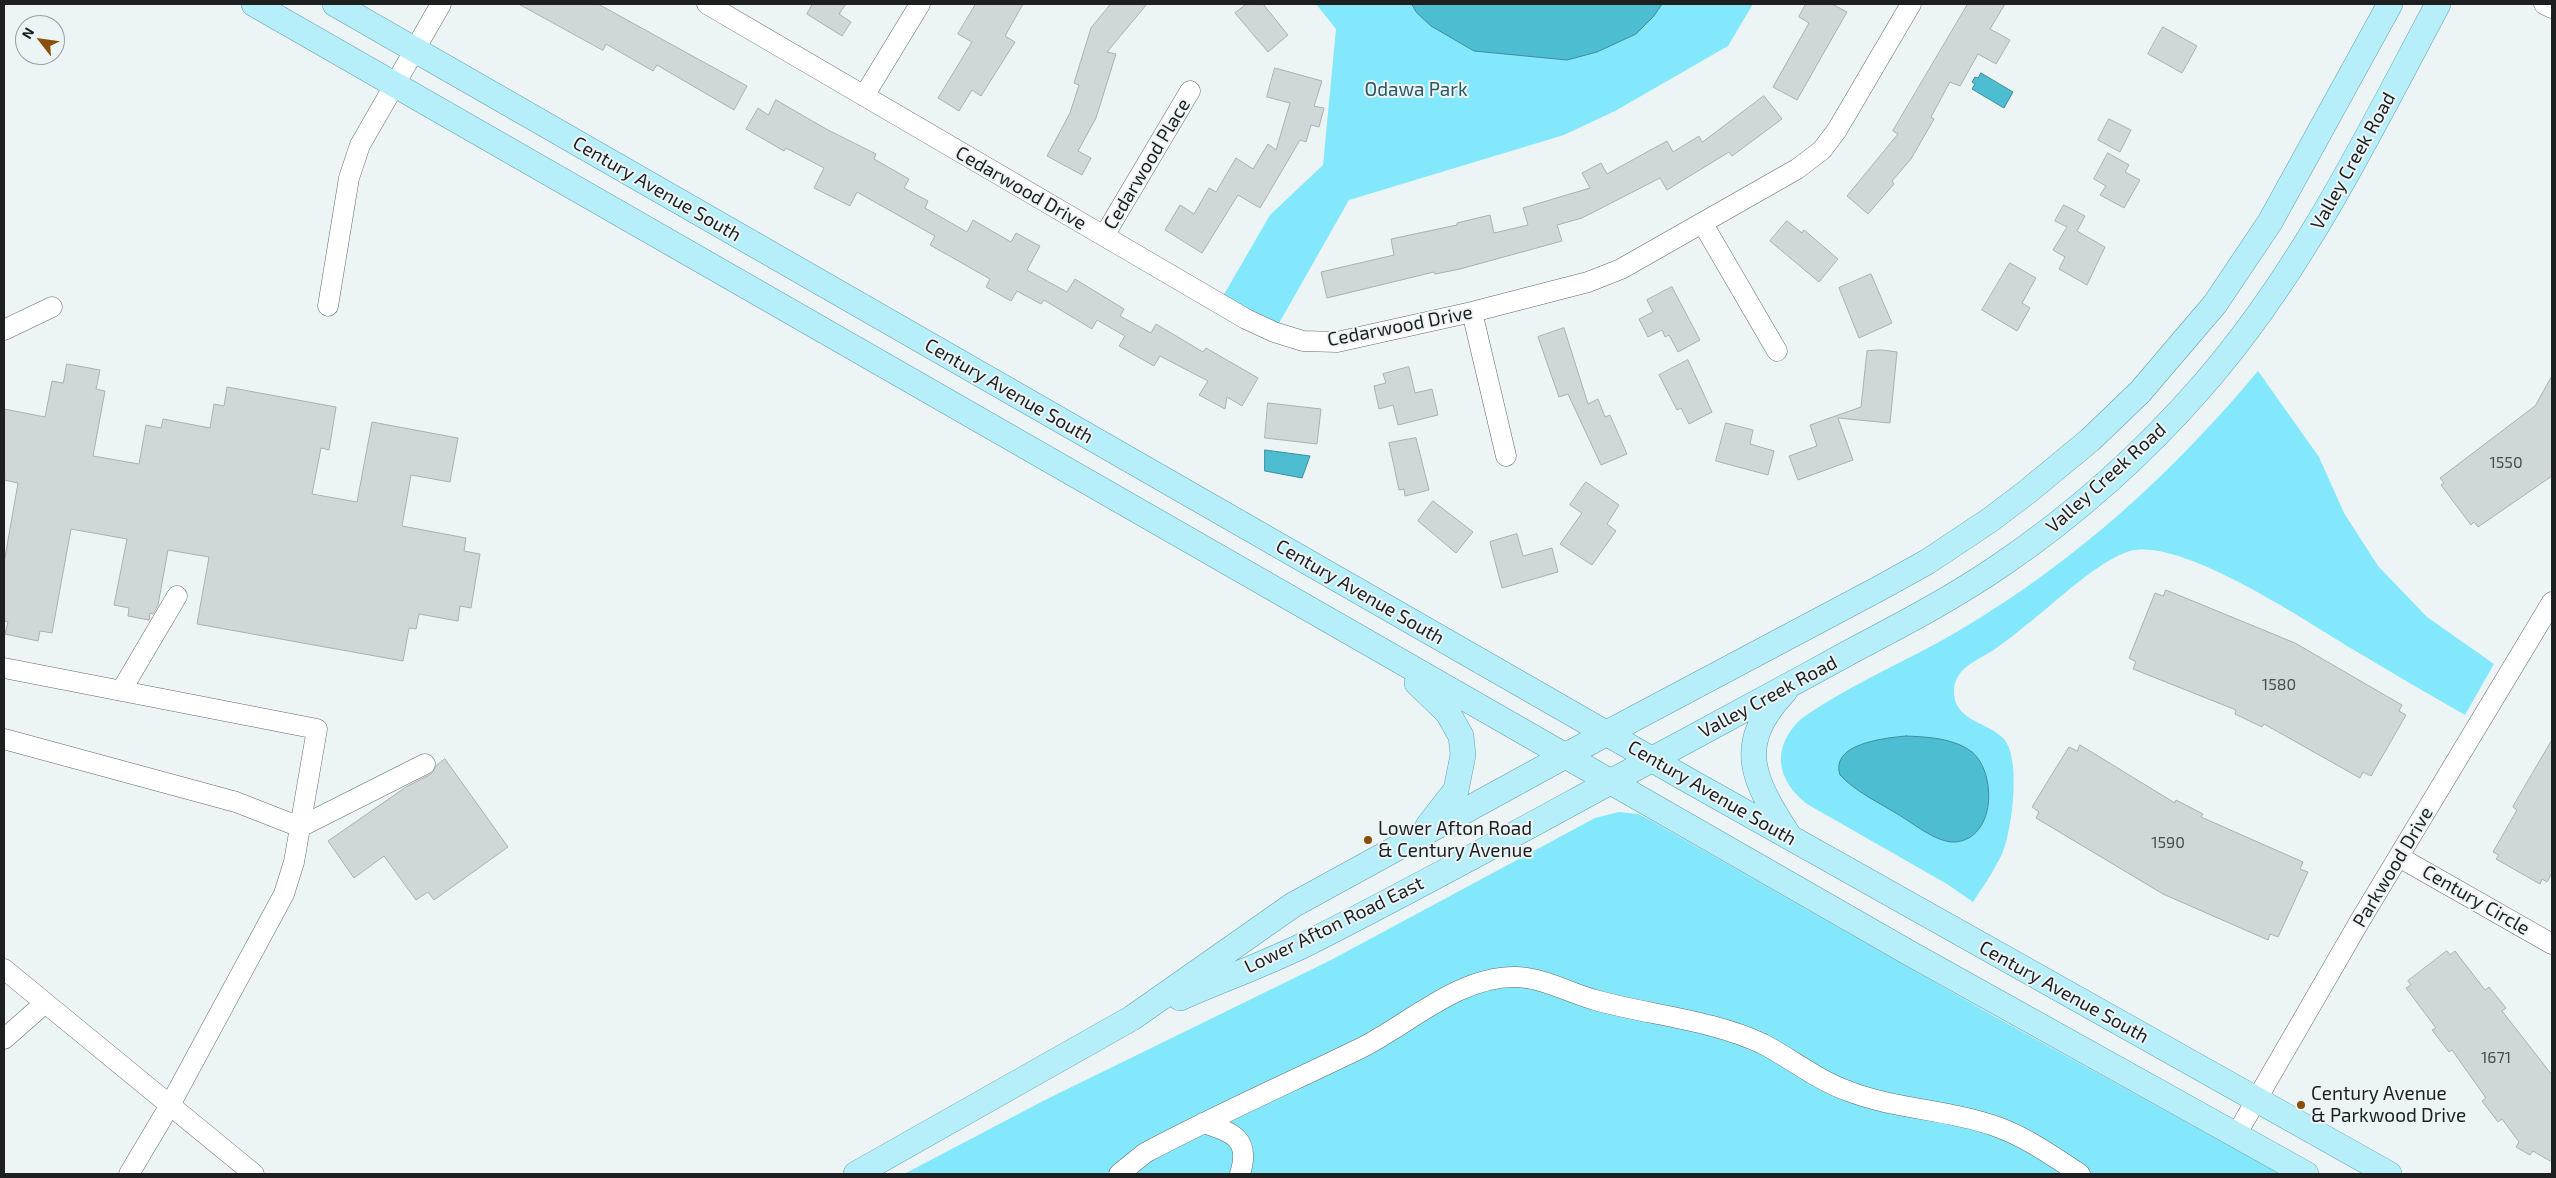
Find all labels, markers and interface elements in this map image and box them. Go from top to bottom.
north arrow [15,15,65,65]
text: N [18,24,37,41]
park label: Odawa Park [1364,79,1468,101]
street label: Valley Creek Road [2306,88,2400,234]
street label: Cedarwood Place [1099,94,1195,234]
street label: Century Avenue South [569,131,745,247]
street label: Cedarwood Drive [951,141,1091,235]
street label: Cedarwood Drive [1325,301,1475,351]
street label: Century Avenue South [921,333,1097,449]
street label: Valley Creek Road [2041,418,2171,538]
house number: 1550 [2489,453,2523,473]
street label: Century Avenue South [1272,534,1448,650]
street label: Valley Creek Road [1695,651,1841,743]
house number: 1580 [2262,675,2296,695]
street label: Century Avenue South [1624,735,1800,851]
street label: Parkwood Drive [2348,803,2438,931]
place label: Lower Afton Road & Century Avenue [1378,818,1533,862]
house number: 1590 [2151,833,2185,853]
marker: Lower Afton Road & Century Avenue [1362,834,1374,846]
street label: Century Circle [2418,860,2534,940]
street label: Lower Afton Road East [1241,872,1427,978]
street label: Century Avenue South [1975,936,2153,1048]
house number: 1671 [2481,1048,2511,1068]
place label: Century Avenue & Parkwood Drive [2311,1083,2466,1127]
marker: Century Avenue & Parkwood Drive [2295,1099,2307,1111]

